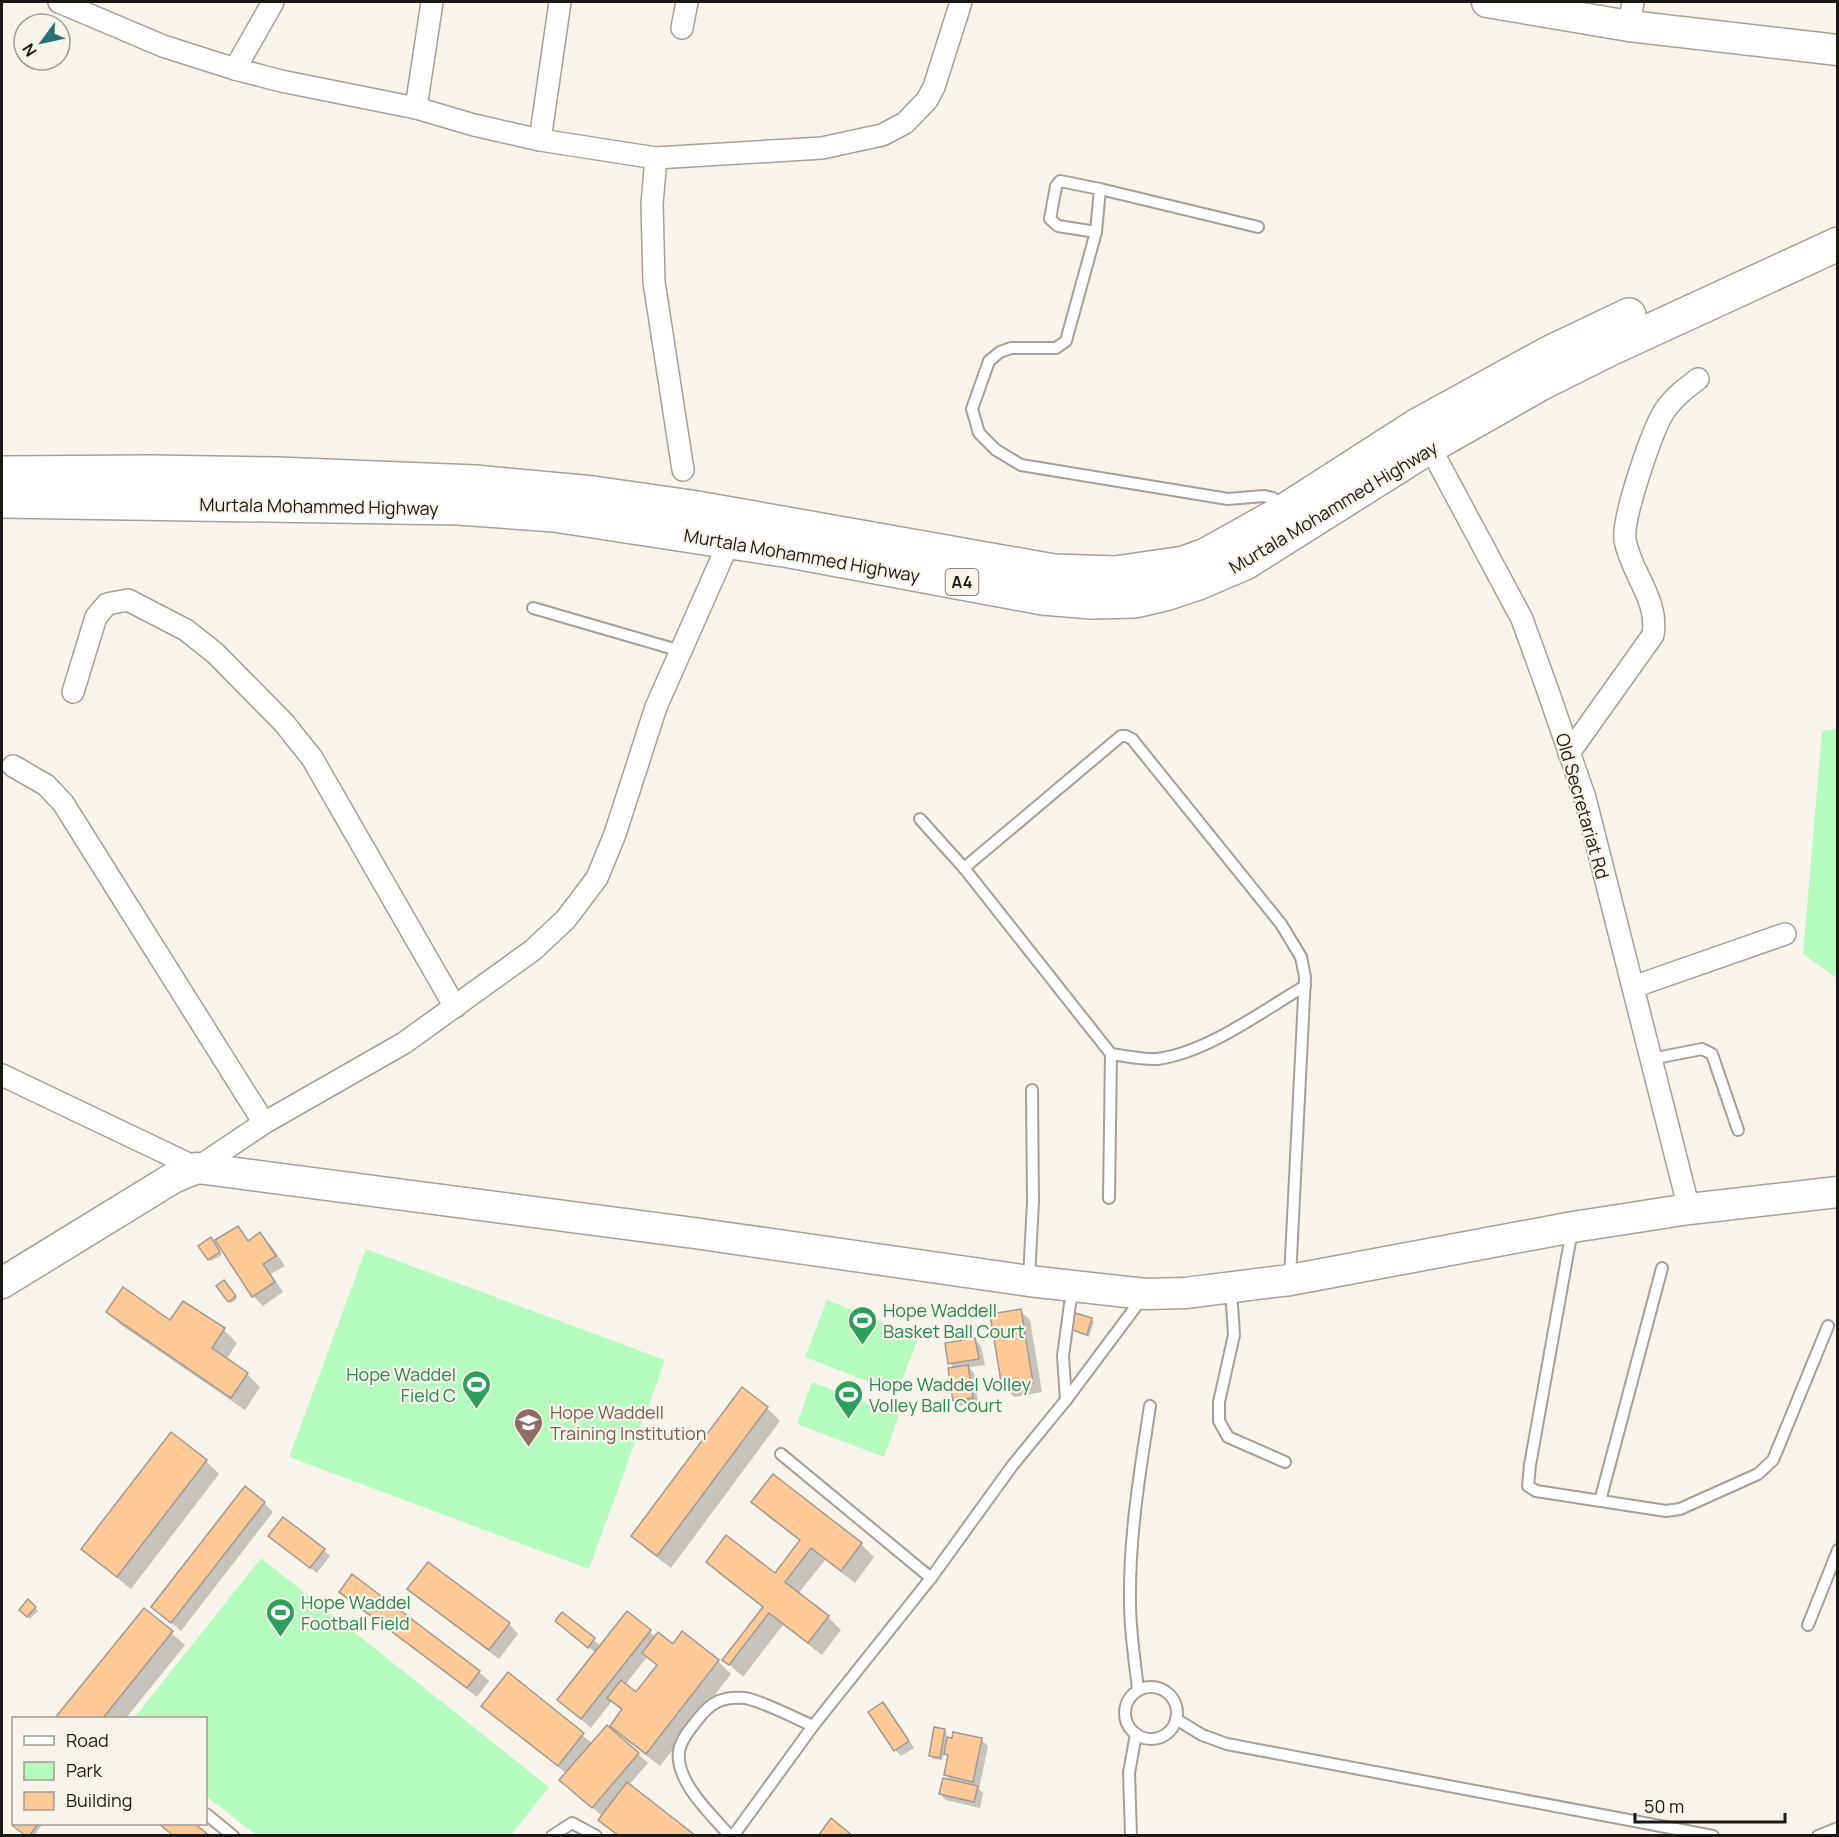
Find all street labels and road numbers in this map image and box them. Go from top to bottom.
street label: Murtala Mohammed Highway [1224,435,1442,579]
street label: Murtala Mohammed Highway [199,492,439,520]
street label: Murtala Mohammed Highway [682,522,922,588]
road number: A4 [946,569,978,595]
street label: Old Secretariat Rd [1551,730,1615,882]

